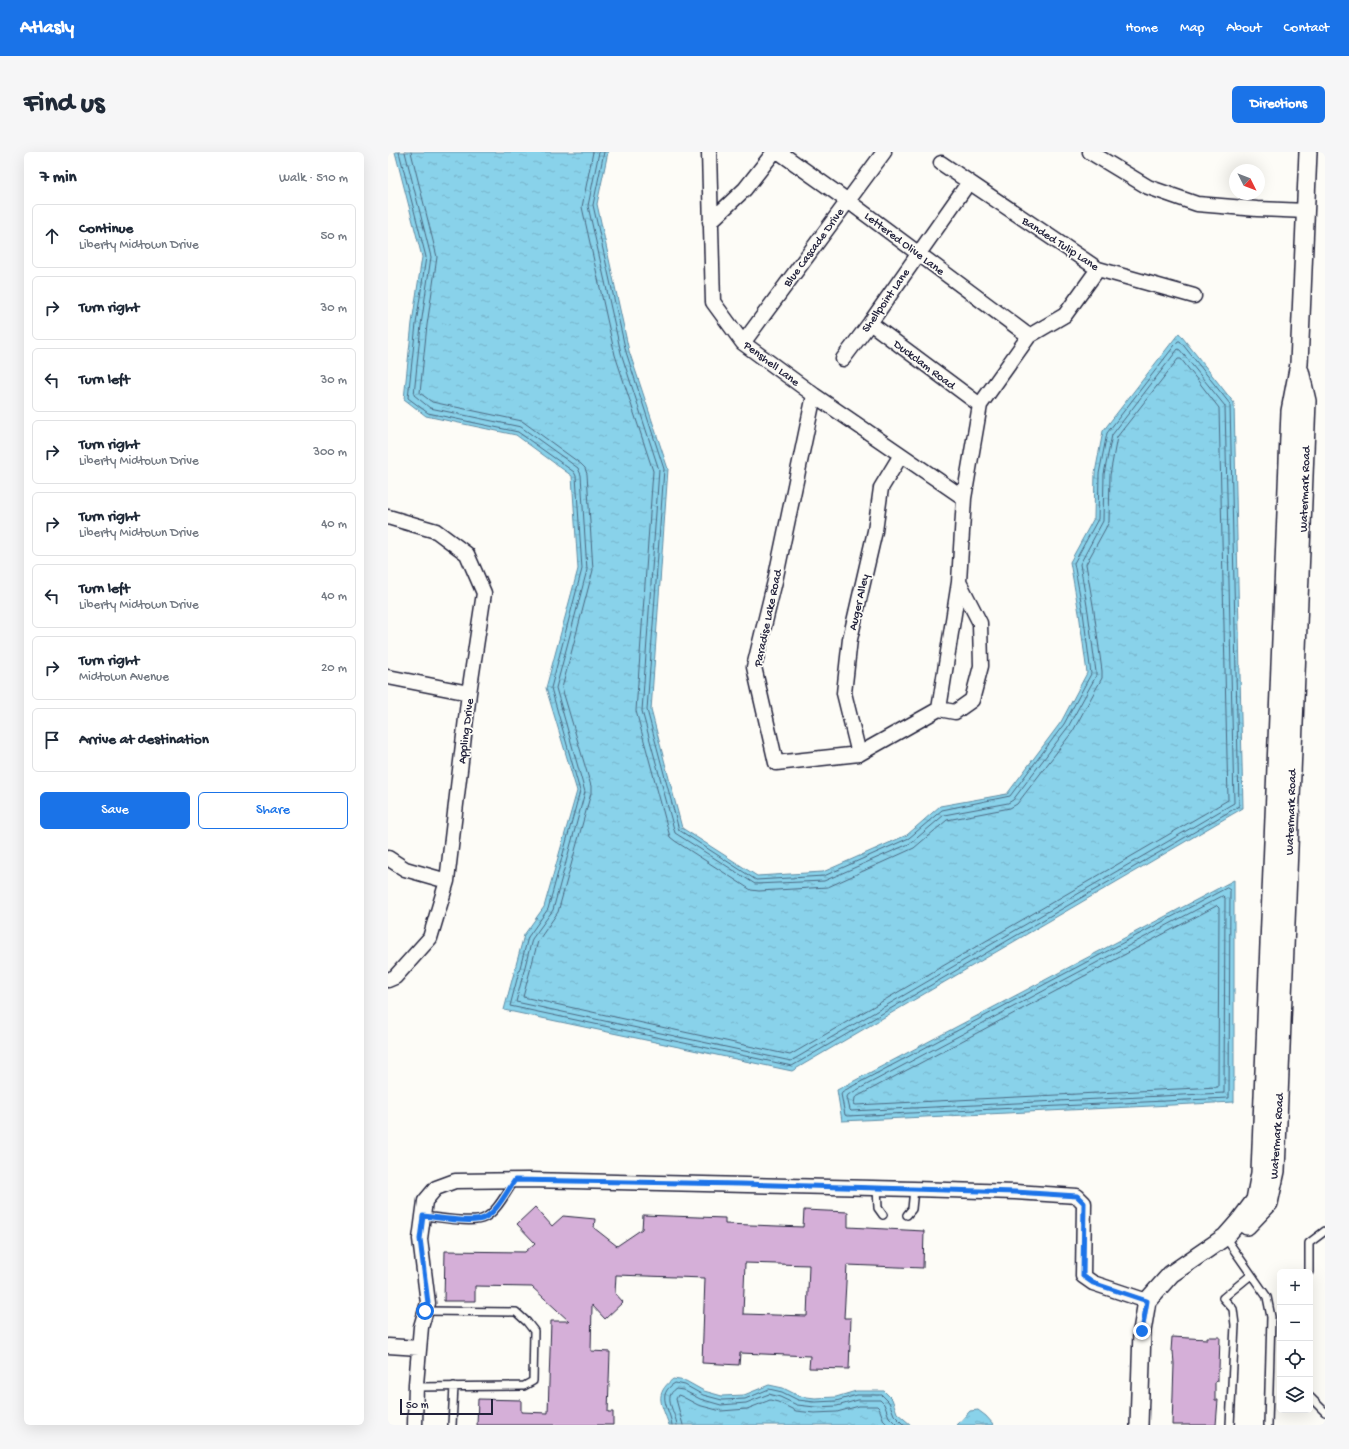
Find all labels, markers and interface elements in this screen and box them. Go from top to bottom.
text: Atlasly [20,17,74,40]
text: Home [1126,20,1158,37]
text: Map [1180,20,1204,37]
text: About [1226,20,1262,37]
text: Contact [1284,20,1329,37]
button: Directions [1232,86,1325,123]
text: Find us [24,88,104,121]
north arrow [1229,164,1265,200]
text: 7 min [40,168,77,188]
text: Walk · 510 m [279,171,348,186]
street label: Blue Cascade Drive [781,205,848,291]
street label: Lettered Olive Lane [861,210,947,280]
street label: Banded Tulip Lane [1018,214,1102,275]
text: Continue [79,220,133,238]
icon: ahead [41,225,63,247]
text: 50 m [320,229,347,244]
text: Liberty Midtown Drive [79,238,199,253]
street label: Shellpoint Lane [860,266,914,336]
icon: right [41,297,63,319]
text: Turn right [79,299,139,317]
text: 30 m [321,301,347,316]
street label: Duckclam Road [889,337,958,394]
street label: Penshell Lane [739,338,802,391]
icon: left [41,369,63,391]
text: Turn left [79,371,130,389]
text: 30 m [321,373,347,388]
text: Turn right [79,436,139,454]
icon: right [41,441,63,463]
text: 300 m [313,445,347,460]
street label: Watermark Road [1298,445,1315,532]
text: Liberty Midtown Drive [79,454,199,469]
text: Turn right [79,508,139,526]
icon: right [41,513,63,535]
text: 40 m [321,517,347,532]
text: Liberty Midtown Drive [79,526,199,541]
street label: Paradise Lake Road [752,568,786,669]
street label: Auger Alley [847,573,873,632]
text: Turn left [79,580,130,598]
icon: left [41,585,63,607]
text: 40 m [321,589,347,604]
text: Liberty Midtown Drive [79,598,199,613]
text: Turn right [79,652,139,670]
icon: right [41,657,63,679]
text: 20 m [321,661,347,676]
text: Midtown Avenue [79,670,169,685]
street label: Appling Drive [456,697,478,765]
icon: arrive [41,729,63,751]
text: Arrive at destination [79,731,209,749]
street label: Watermark Road [1284,768,1301,855]
button: Save [40,792,190,829]
button: Share [198,792,348,829]
street label: Watermark Road [1268,1092,1288,1180]
map controls [1277,1269,1313,1413]
button: + [1277,1269,1313,1305]
route start [416,1302,434,1320]
button: − [1277,1305,1313,1341]
route end [1133,1322,1151,1340]
button: locate [1277,1341,1313,1377]
button: layers [1277,1377,1313,1413]
scale bar [400,1397,493,1416]
text: 50 m [406,1400,428,1412]

